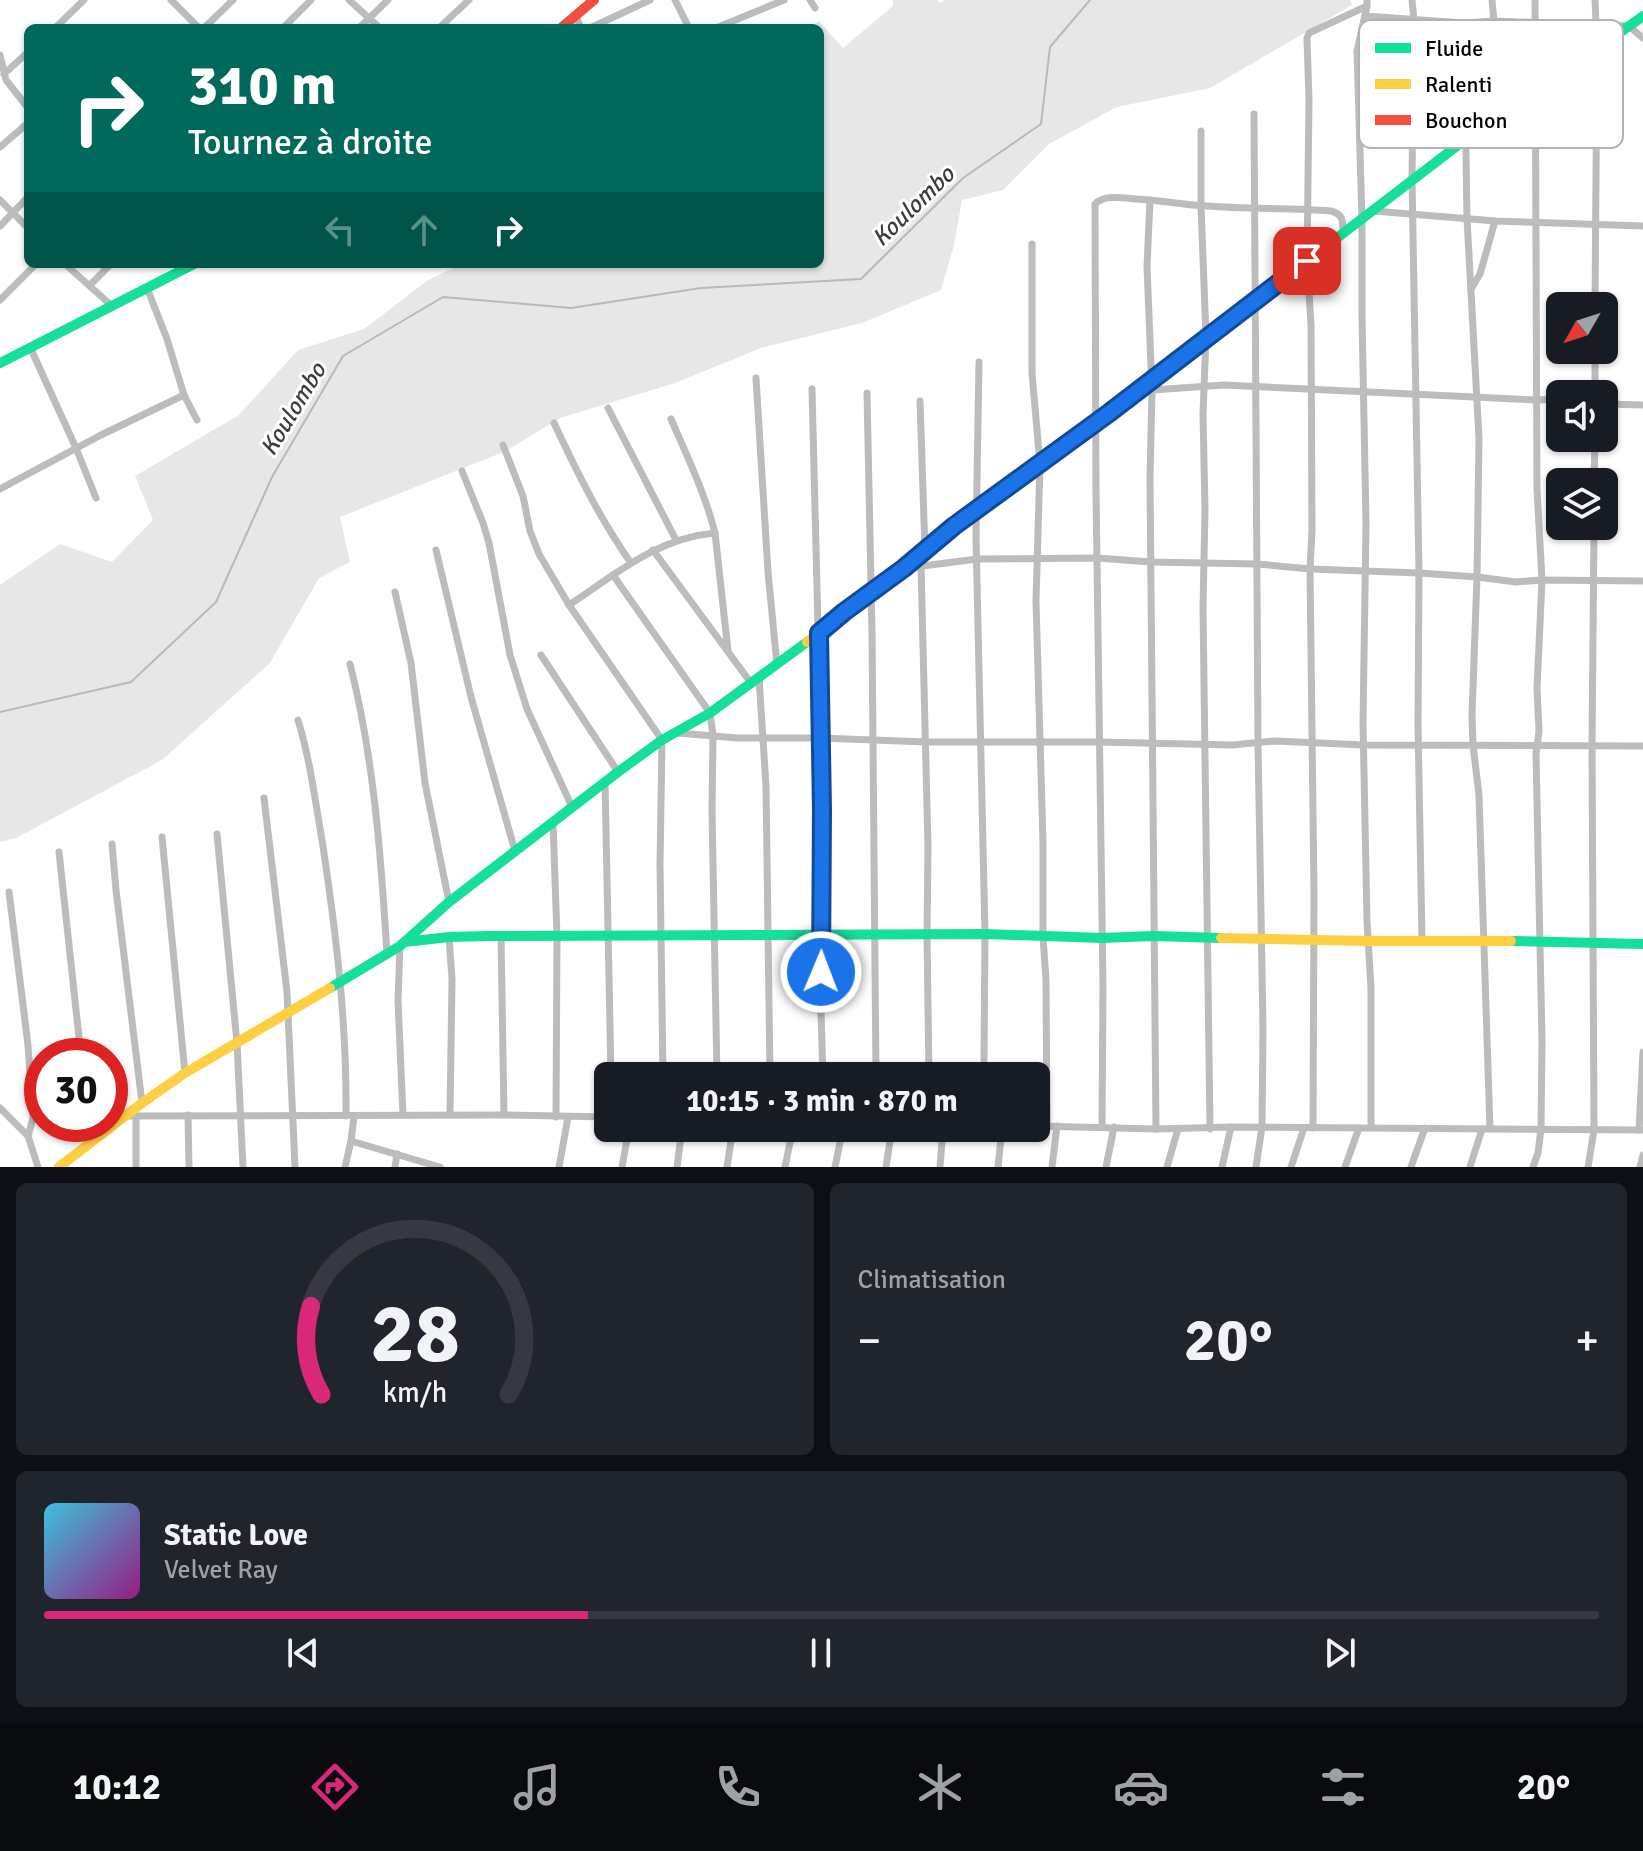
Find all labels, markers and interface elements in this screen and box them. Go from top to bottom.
legend [1359,20,1623,148]
text: Fluide [1425,35,1483,62]
text: 310 m [188,51,336,120]
icon: right [56,56,160,160]
text: Ralenti [1425,71,1492,98]
text: Bouchon [1425,107,1508,134]
text: Tournez à droite [188,120,432,165]
water label: Koulombo [866,158,962,253]
icon: left [318,208,362,252]
icon: ahead [402,208,446,252]
icon: right [486,208,530,252]
pin [1273,227,1341,295]
icon: arrive [1285,239,1329,283]
north arrow [1546,292,1618,364]
map controls [1546,292,1618,540]
water label: Koulombo [254,356,333,461]
button: sound [1546,380,1618,452]
button: layers [1546,468,1618,540]
position arrow [779,930,863,1014]
speed limit sign: 30 [24,1038,128,1142]
text: 10:15 · 3 min · 870 m [686,1083,958,1120]
text: Climatisation [858,1264,1006,1296]
text: 28 [370,1283,460,1385]
text: 20° [1184,1304,1273,1378]
text: − [858,1314,881,1368]
text: + [1575,1314,1599,1368]
text: km/h [382,1375,447,1410]
text: Static Love [164,1517,308,1554]
text: Velvet Ray [164,1554,278,1586]
icon: previous [281,1631,325,1675]
icon: pause [799,1631,843,1675]
icon: next [1318,1631,1362,1675]
icon: directions [307,1759,363,1815]
icon: music [509,1759,565,1815]
icon: phone [710,1759,766,1815]
icon: climate [912,1759,968,1815]
icon: car [1113,1759,1169,1815]
icon: filters [1315,1759,1371,1815]
text: 10:12 [73,1765,161,1810]
text: 20° [1517,1765,1570,1810]

